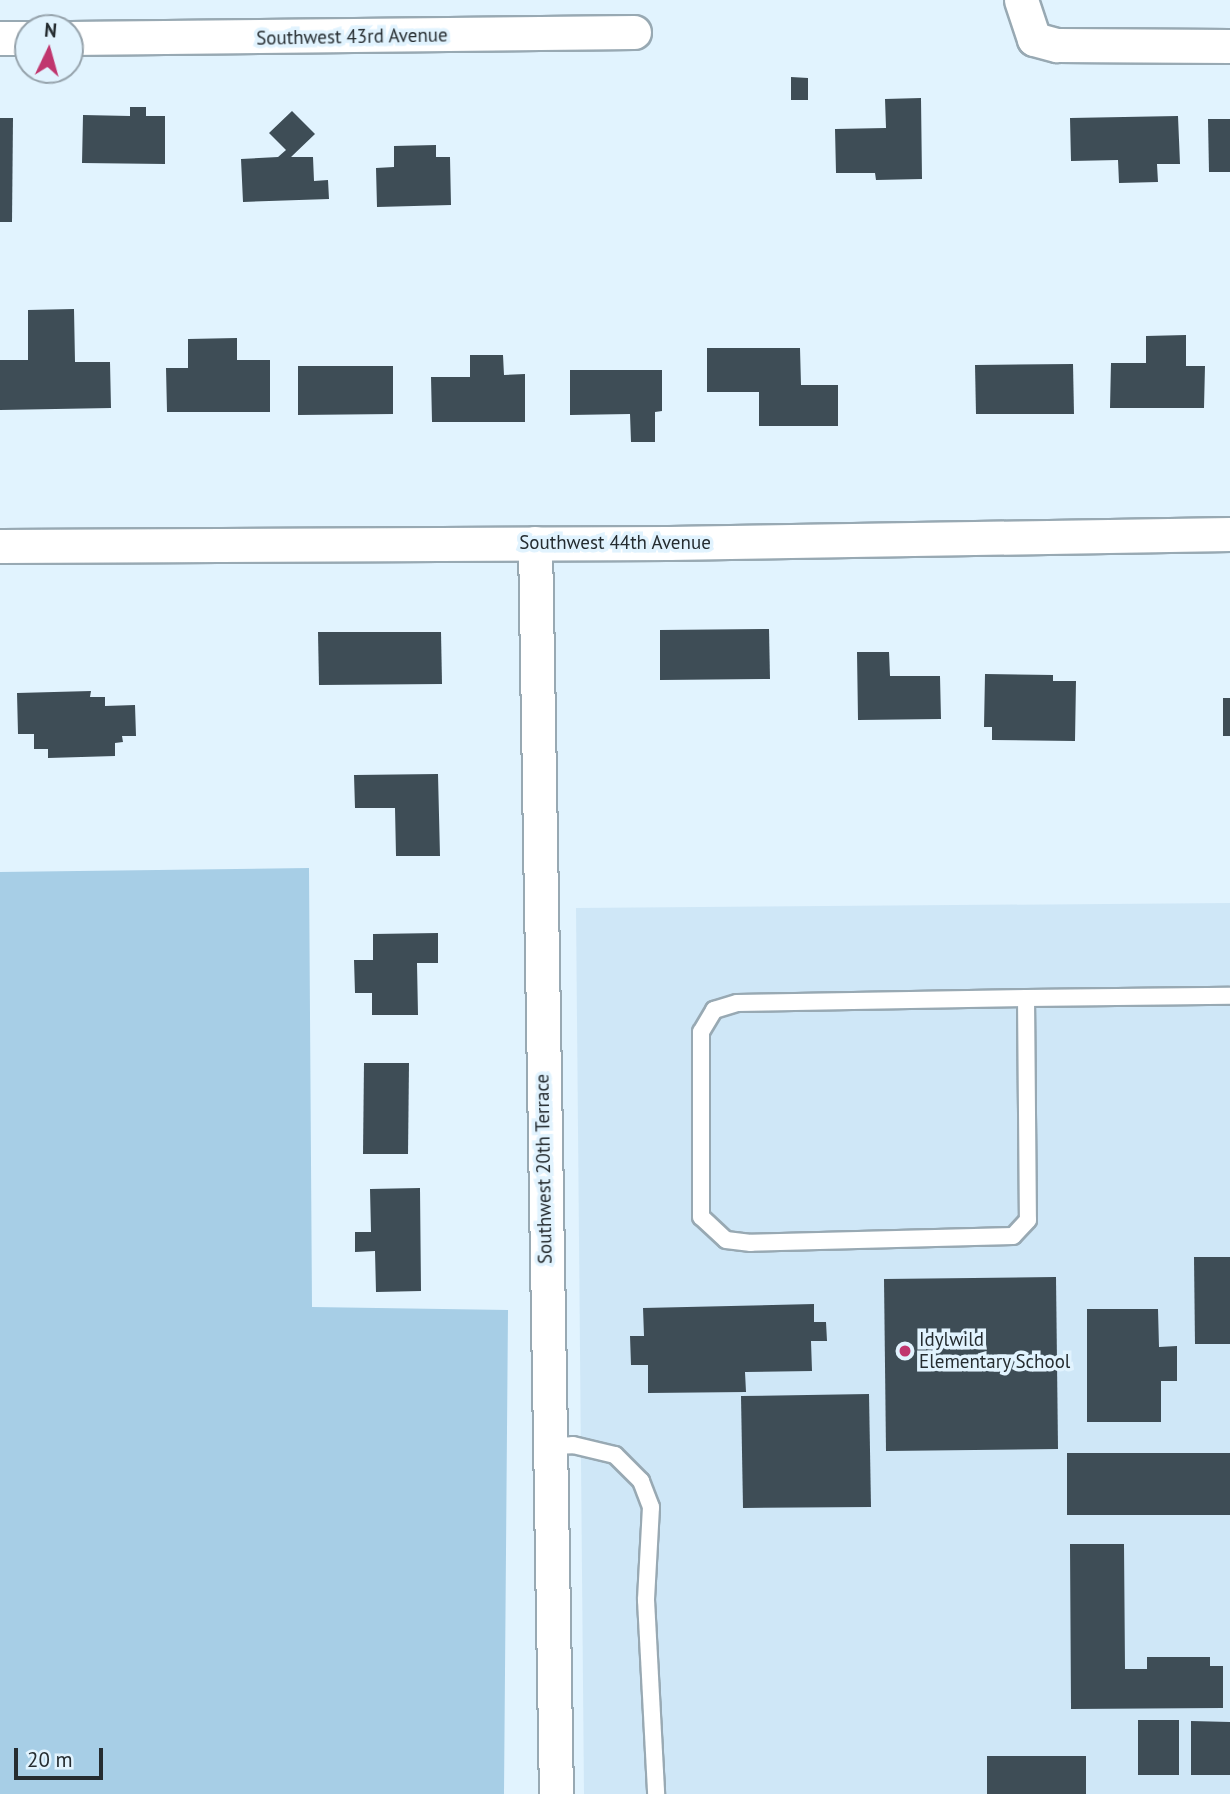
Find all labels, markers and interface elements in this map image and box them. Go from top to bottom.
north arrow [14,14,84,84]
text: N [43,18,58,43]
street label: Southwest 43rd Avenue [256,24,448,50]
street label: Southwest 44th Avenue [519,532,711,554]
street label: Southwest 20th Terrace [531,1073,557,1265]
place label: Idylwild Elementary School [919,1329,1071,1373]
marker: Idylwild Elementary School [897,1343,913,1359]
scale bar [18,1734,107,1778]
text: 20 m [27,1746,73,1773]

